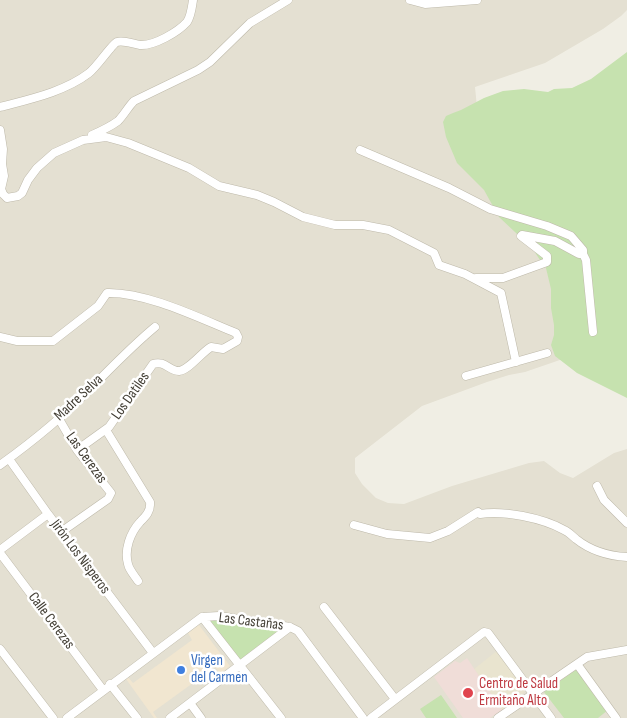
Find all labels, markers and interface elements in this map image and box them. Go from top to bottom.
street label: Los Datiles [108,369,154,423]
street label: Madre Selva [51,371,107,425]
street label: Las Cerezas [61,429,111,487]
street label: Jirón Los Nisperos [46,516,114,598]
street label: Calle Cerezas [24,589,78,653]
street label: Las Castañas [218,609,284,635]
place label: Virgen del Carmen [191,652,248,687]
marker: Virgen del Carmen [175,664,187,676]
place label: Centro de Salud Ermitaño Alto [479,675,558,710]
marker: Centro de Salud Ermitaño Alto [461,686,475,700]

